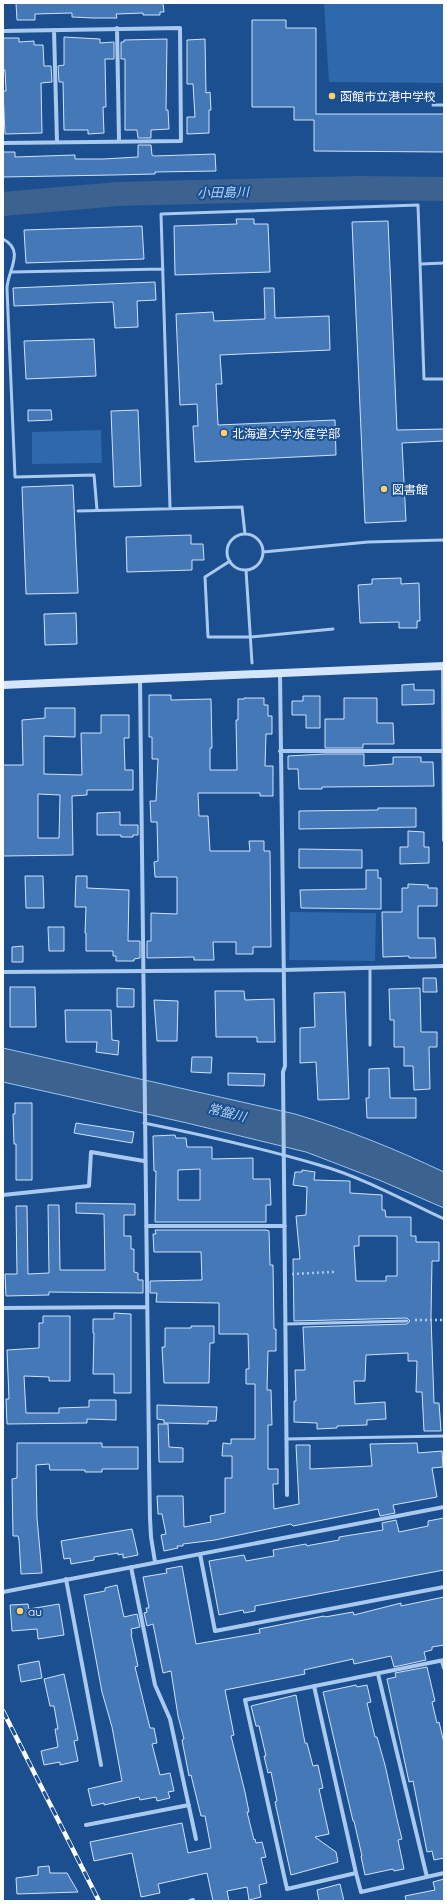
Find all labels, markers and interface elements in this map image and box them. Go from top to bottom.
place label: 函館市立港中学校 [340,89,436,104]
marker: 函館市立港中学校 [327,91,337,101]
water label: 小田島川 [197,184,251,200]
place label: 北海道大学水産学部 [232,426,340,441]
marker: 北海道大学水産学部 [219,428,229,438]
place label: 図書館 [392,482,428,497]
marker: 図書館 [379,484,389,494]
water label: 常盤川 [206,1100,250,1125]
place label: au [28,1604,42,1619]
marker: au [15,1606,25,1616]

